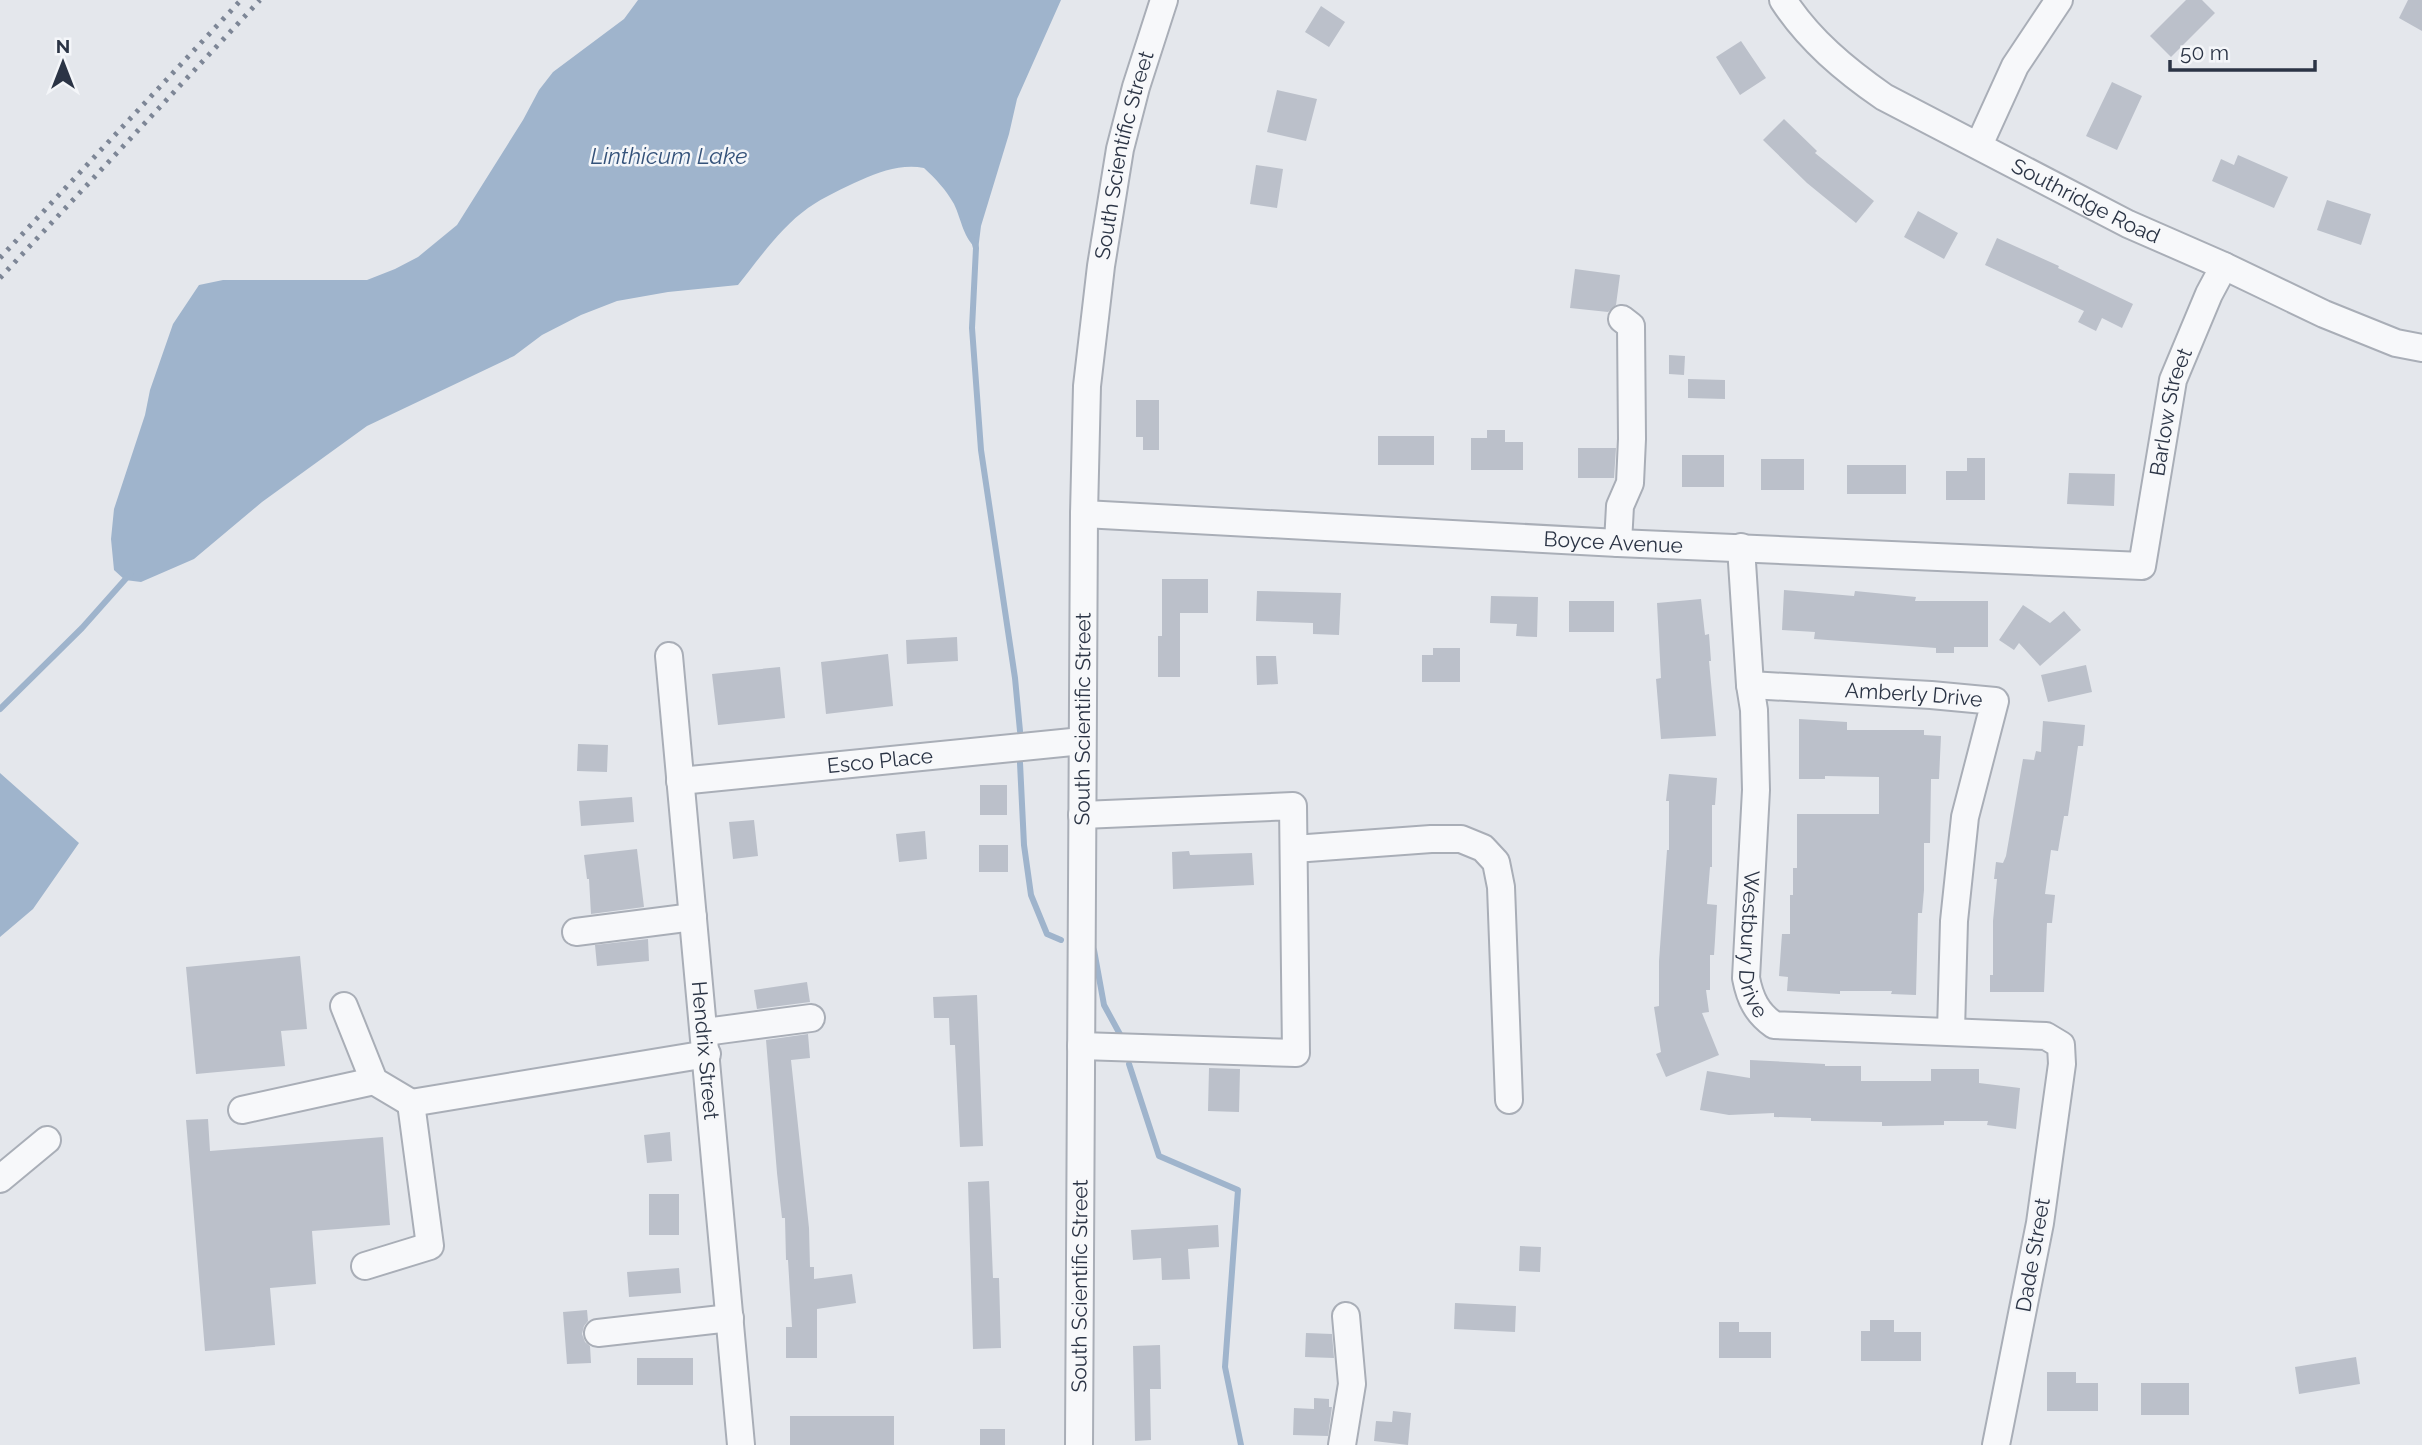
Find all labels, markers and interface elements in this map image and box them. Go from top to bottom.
north arrow [28,28,98,98]
scale bar [2170,28,2315,72]
text: N [56,35,70,57]
text: 50 m [2180,40,2229,65]
street label: South Scientific Street [1089,48,1159,261]
water label: Linthicum Lake [590,142,748,169]
street label: Southridge Road [2008,153,2164,248]
street label: Barlow Street [2144,344,2197,478]
street label: Boyce Avenue [1543,526,1683,558]
street label: South Scientific Street [1069,612,1095,826]
street label: Amberly Drive [1844,677,1984,712]
street label: Esco Place [826,743,934,778]
street label: Westbury Drive [1734,870,1773,1023]
street label: Hendrix Street [687,980,724,1121]
street label: South Scientific Street [1066,1179,1092,1393]
street label: Dade Street [2010,1196,2055,1314]

